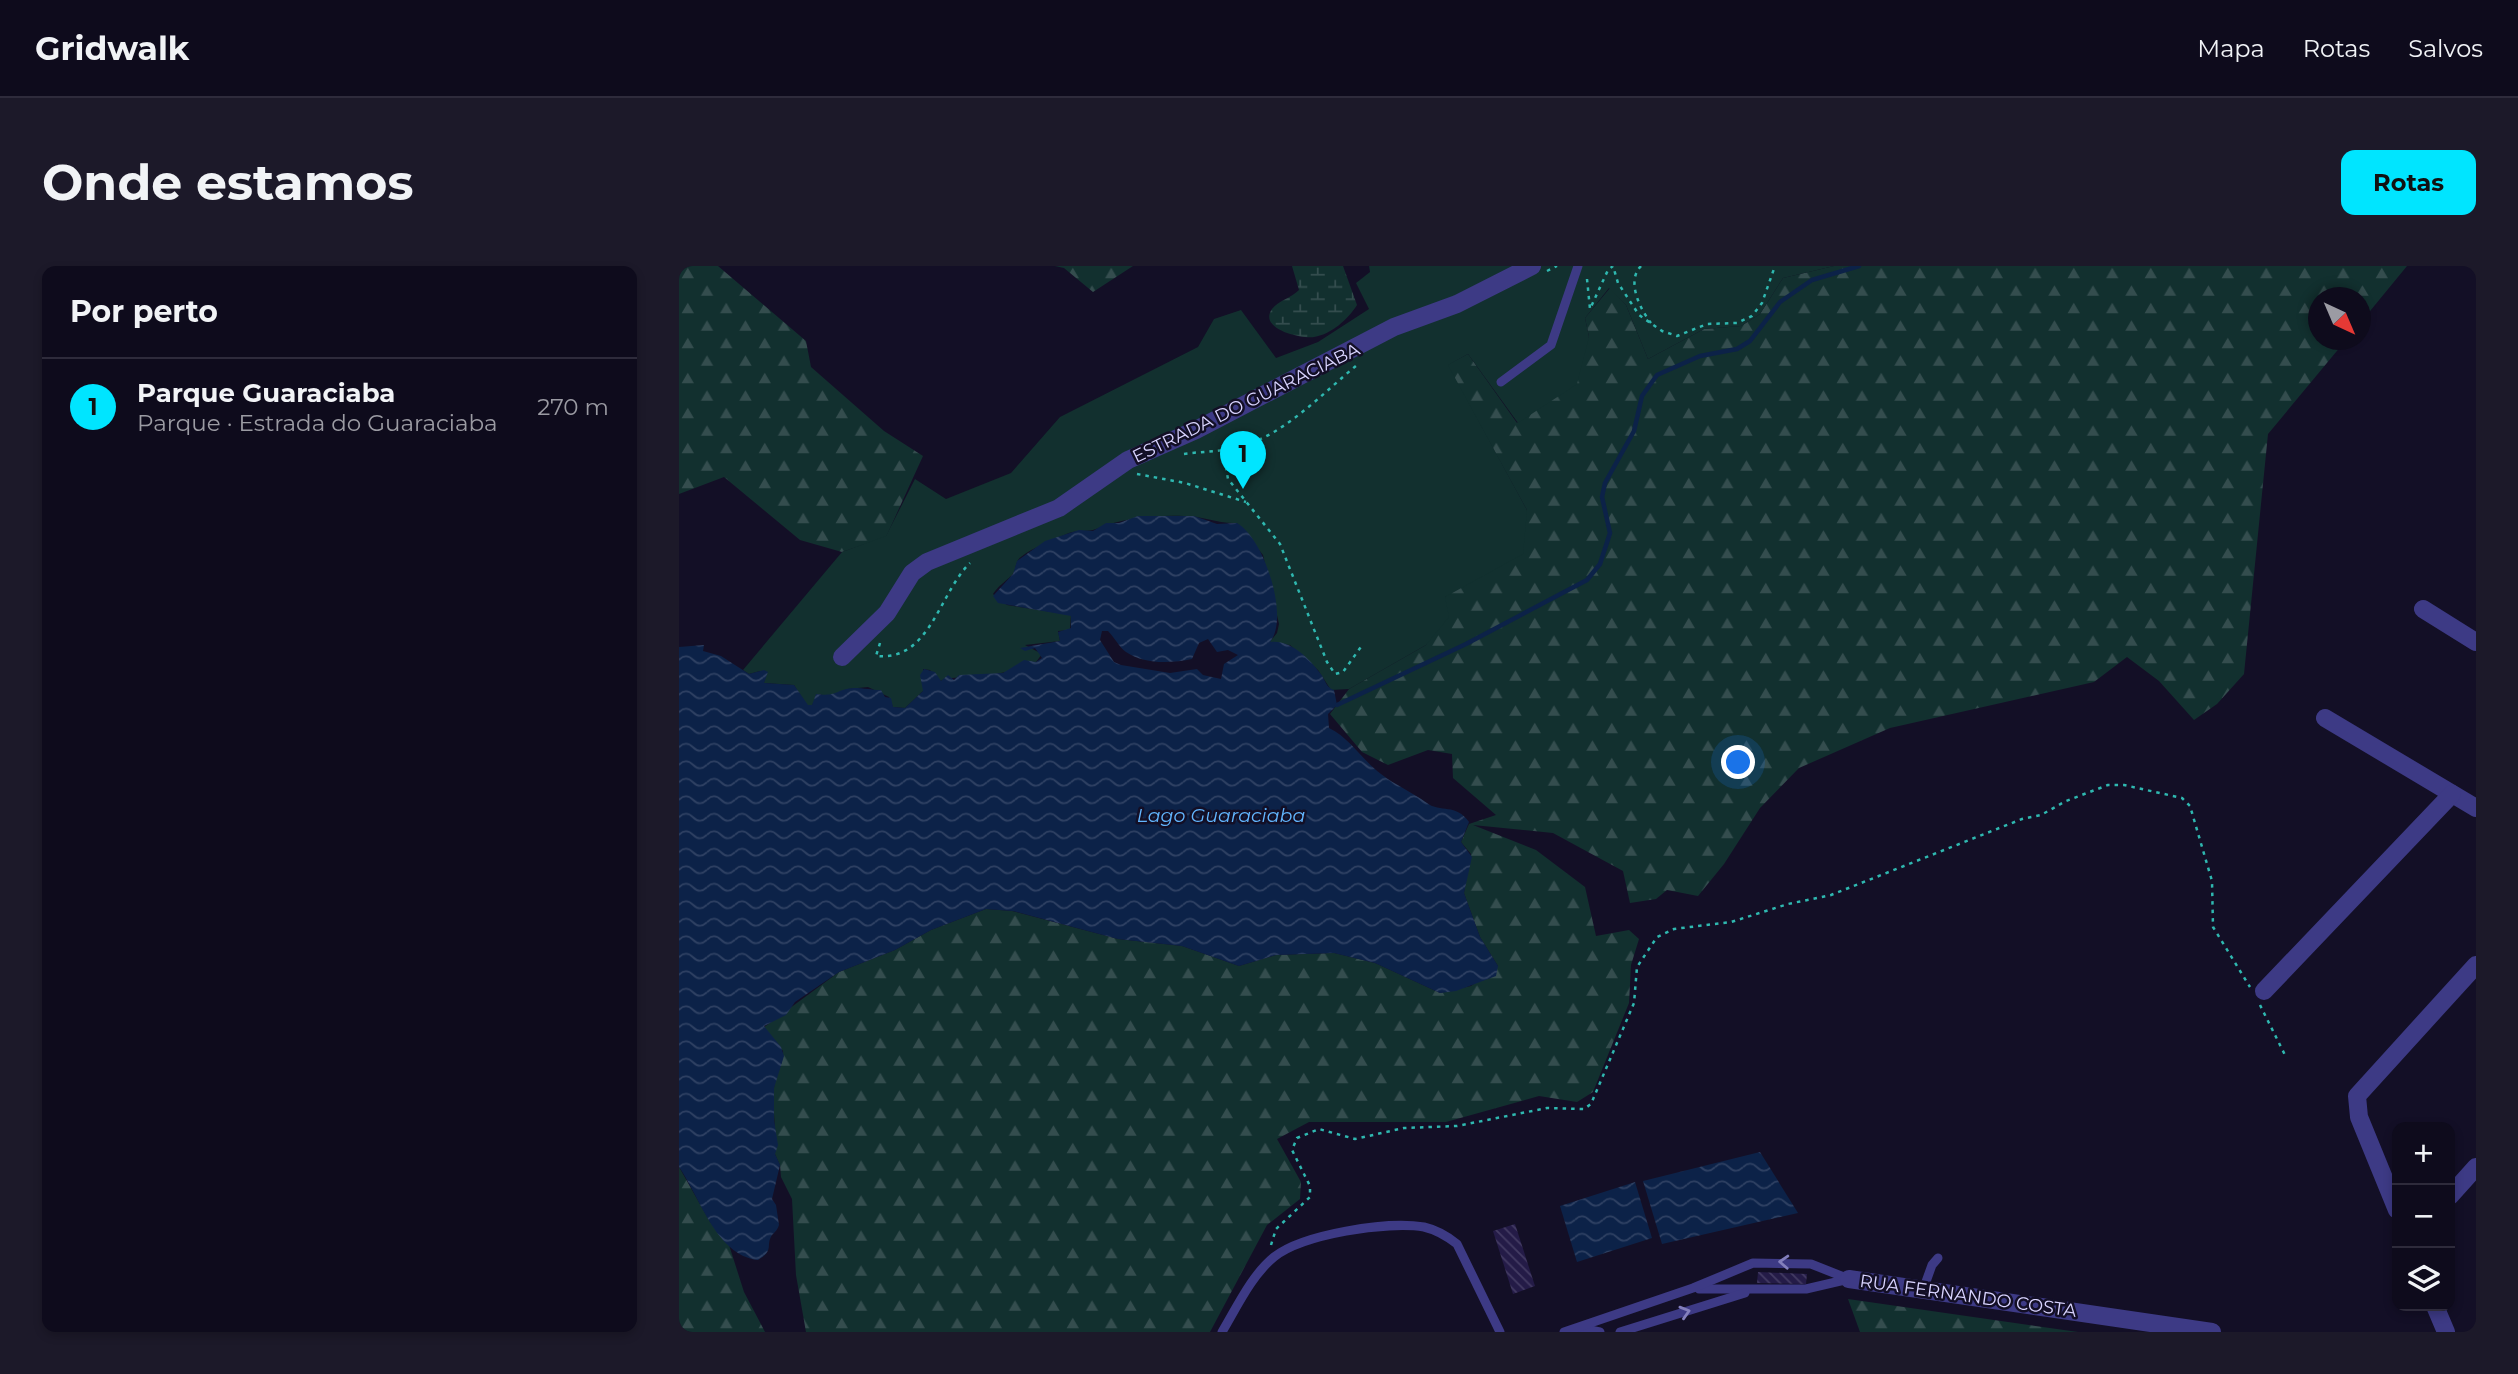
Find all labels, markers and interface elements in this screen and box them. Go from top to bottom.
text: Gridwalk [35,28,189,68]
text: Mapa [2197,34,2265,63]
text: Rotas [2303,34,2370,63]
text: Salvos [2408,34,2483,63]
button: Rotas [2341,150,2476,215]
text: Onde estamos [42,153,413,212]
north arrow [2308,287,2371,350]
text: Por perto [70,293,218,330]
street label: ESTRADA DO GUARACIABA [1129,338,1363,468]
text: Parque Guaraciaba [137,377,395,409]
text: 1 [88,393,98,421]
text: 270 m [537,393,609,421]
text: Parque · Estrada do Guaraciaba [137,409,498,437]
pin: 1 [1220,431,1266,489]
your location [1721,745,1755,779]
water label: Lago Guaraciaba [1137,804,1305,827]
map controls [2392,1122,2455,1311]
button: + [2392,1122,2455,1185]
button: − [2392,1185,2455,1248]
button: layers [2392,1248,2455,1311]
one-way arrow [1778,1255,1789,1270]
street label: RUA FERNANDO COSTA [1858,1270,2078,1322]
one-way arrow [1678,1305,1690,1320]

